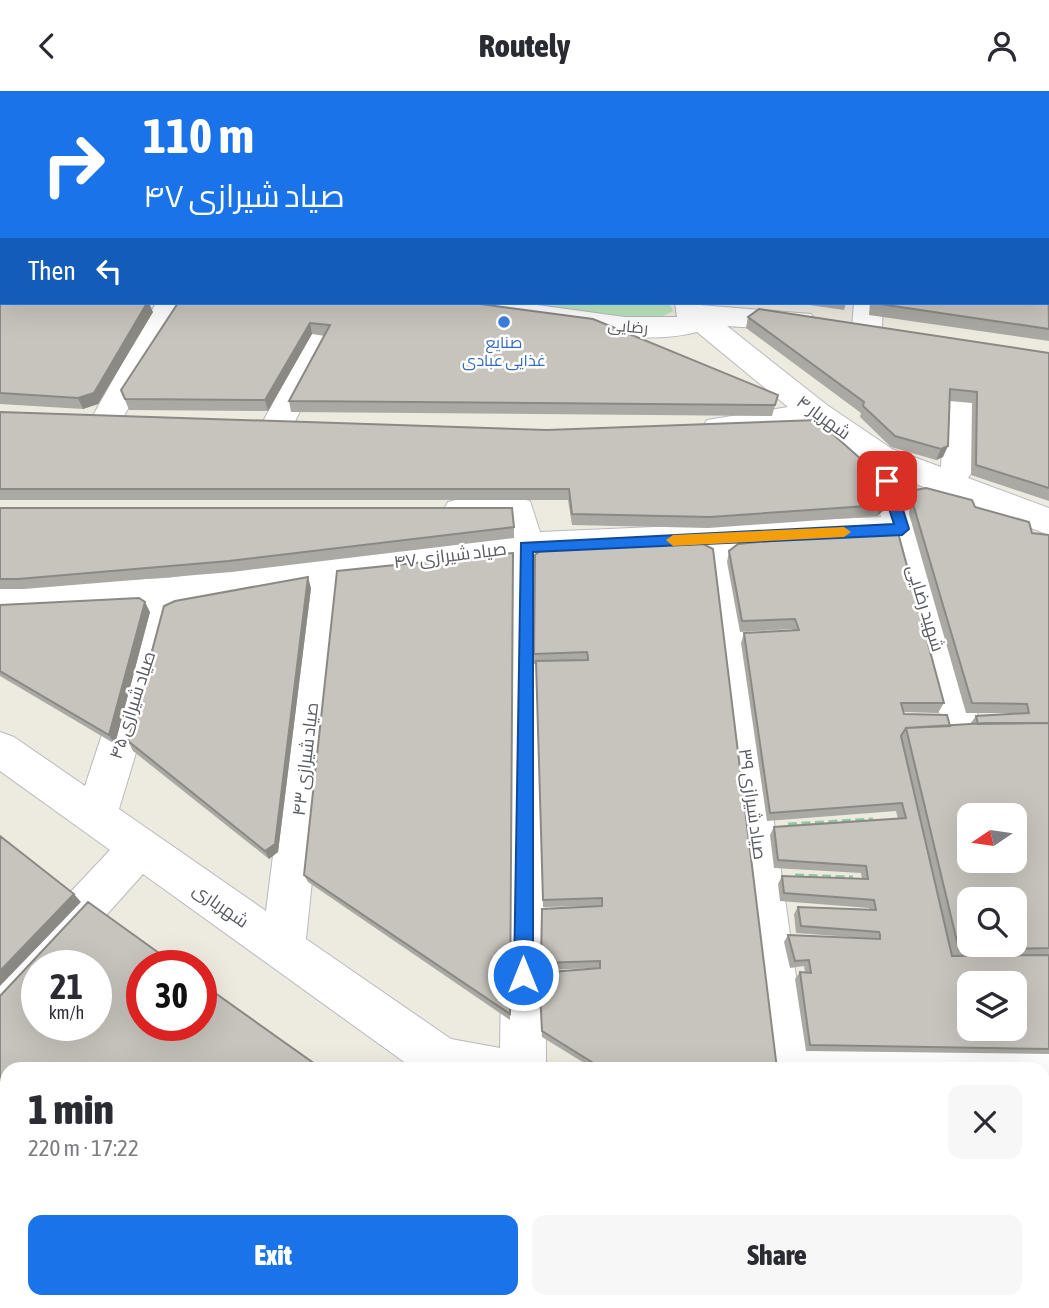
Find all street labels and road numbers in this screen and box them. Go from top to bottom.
street label: رضایی [607,315,649,339]
street label: شهریار ۴ [792,390,855,444]
street label: صیاد شیرازی ۴۷ [392,538,508,573]
street label: شهید رضایی [902,562,949,654]
street label: صیاد شیرازی ۴۵ [105,648,160,762]
street label: صیاد شیرازی ۴۳ [288,701,323,817]
street label: صیاد شیرازی ۳۹ [734,747,771,861]
street label: شهریاری [189,878,253,933]

